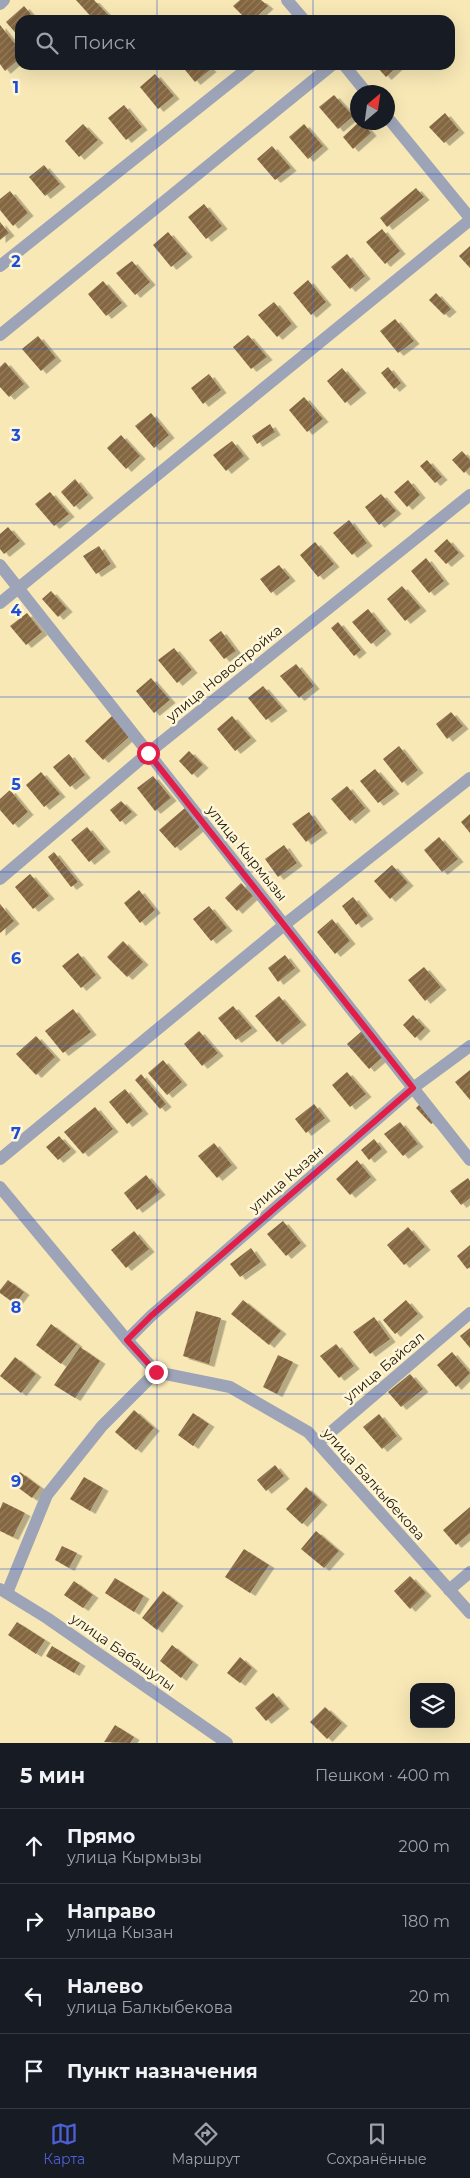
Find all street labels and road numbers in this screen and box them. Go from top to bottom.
street label: улица Новостройка [162,621,286,726]
street label: улица Кырмызы [202,801,291,905]
street label: улица Кызан [244,1142,327,1217]
street label: улица Байсал [339,1328,428,1407]
street label: улица Балкыбекова [318,1423,429,1544]
street label: улица Бабашулы [66,1609,179,1695]

